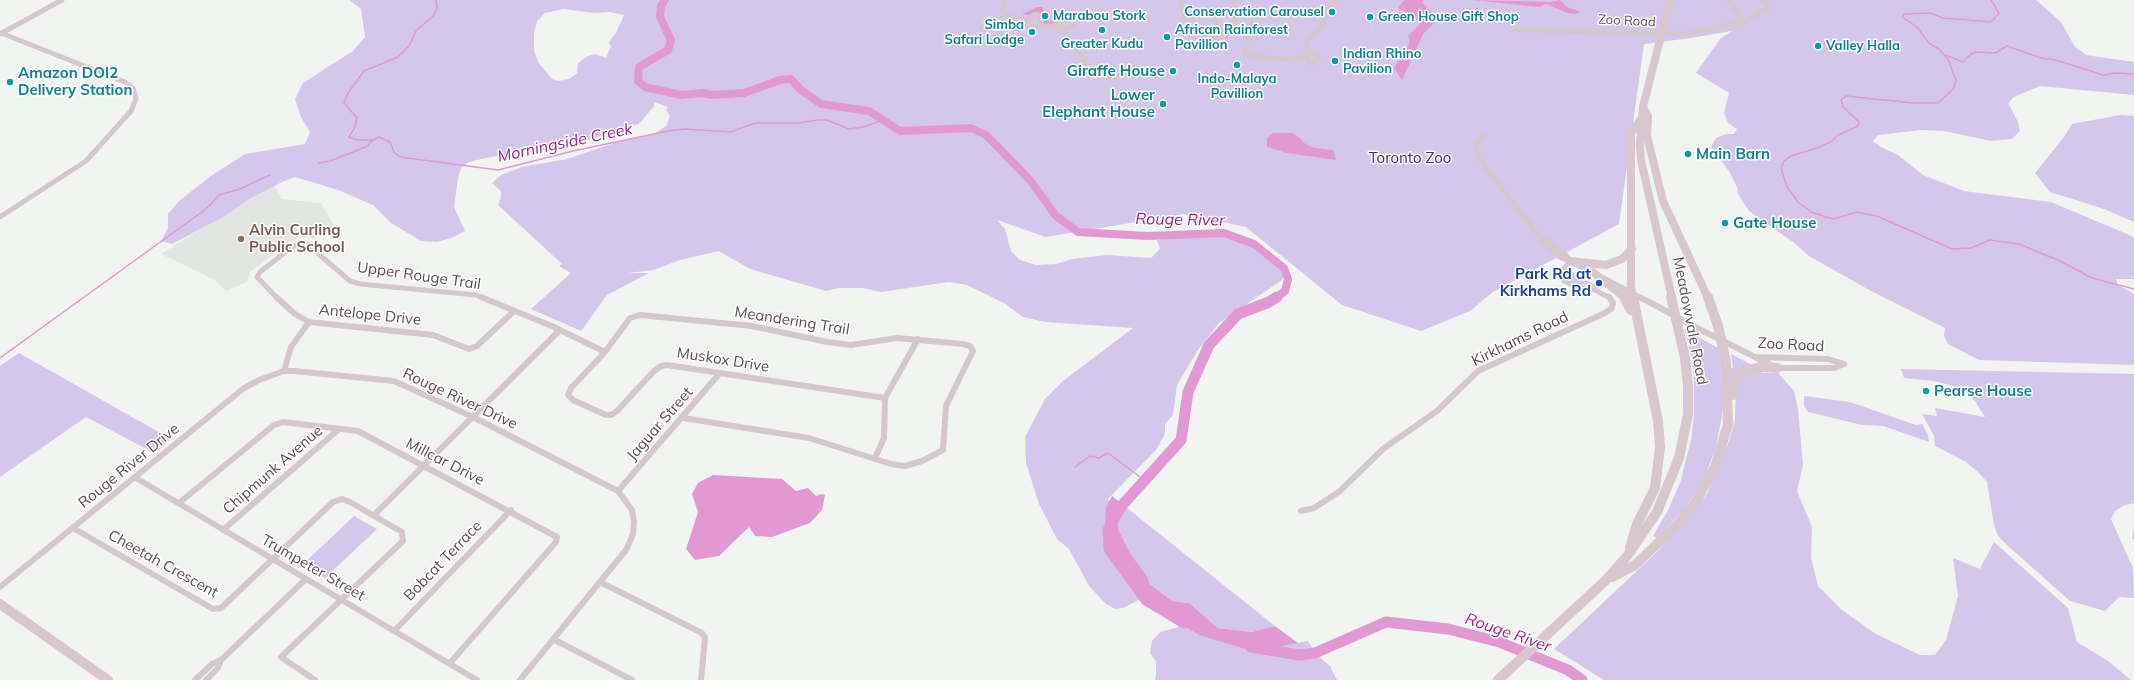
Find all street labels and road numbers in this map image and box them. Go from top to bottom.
street label: Zoo Road [1598,12,1656,30]
street label: Meadowvale Road [1669,256,1711,386]
street label: Upper Rouge Trail [356,258,482,294]
street label: Antelope Drive [318,301,422,329]
street label: Meandering Trail [733,303,851,339]
street label: Kirkhams Road [1469,308,1571,370]
street label: Zoo Road [1757,334,1825,356]
street label: Muskox Drive [676,344,770,376]
street label: Rouge River Drive [400,365,520,433]
street label: Jaguar Street [623,384,697,464]
street label: Rouge River Drive [75,420,183,512]
street label: Chipmunk Avenue [220,422,326,518]
street label: Millcar Drive [403,435,487,489]
street label: Bobcat Terrace [400,517,486,605]
street label: Cheetah Crescent [105,526,221,602]
street label: Trumpeter Street [258,531,368,605]

